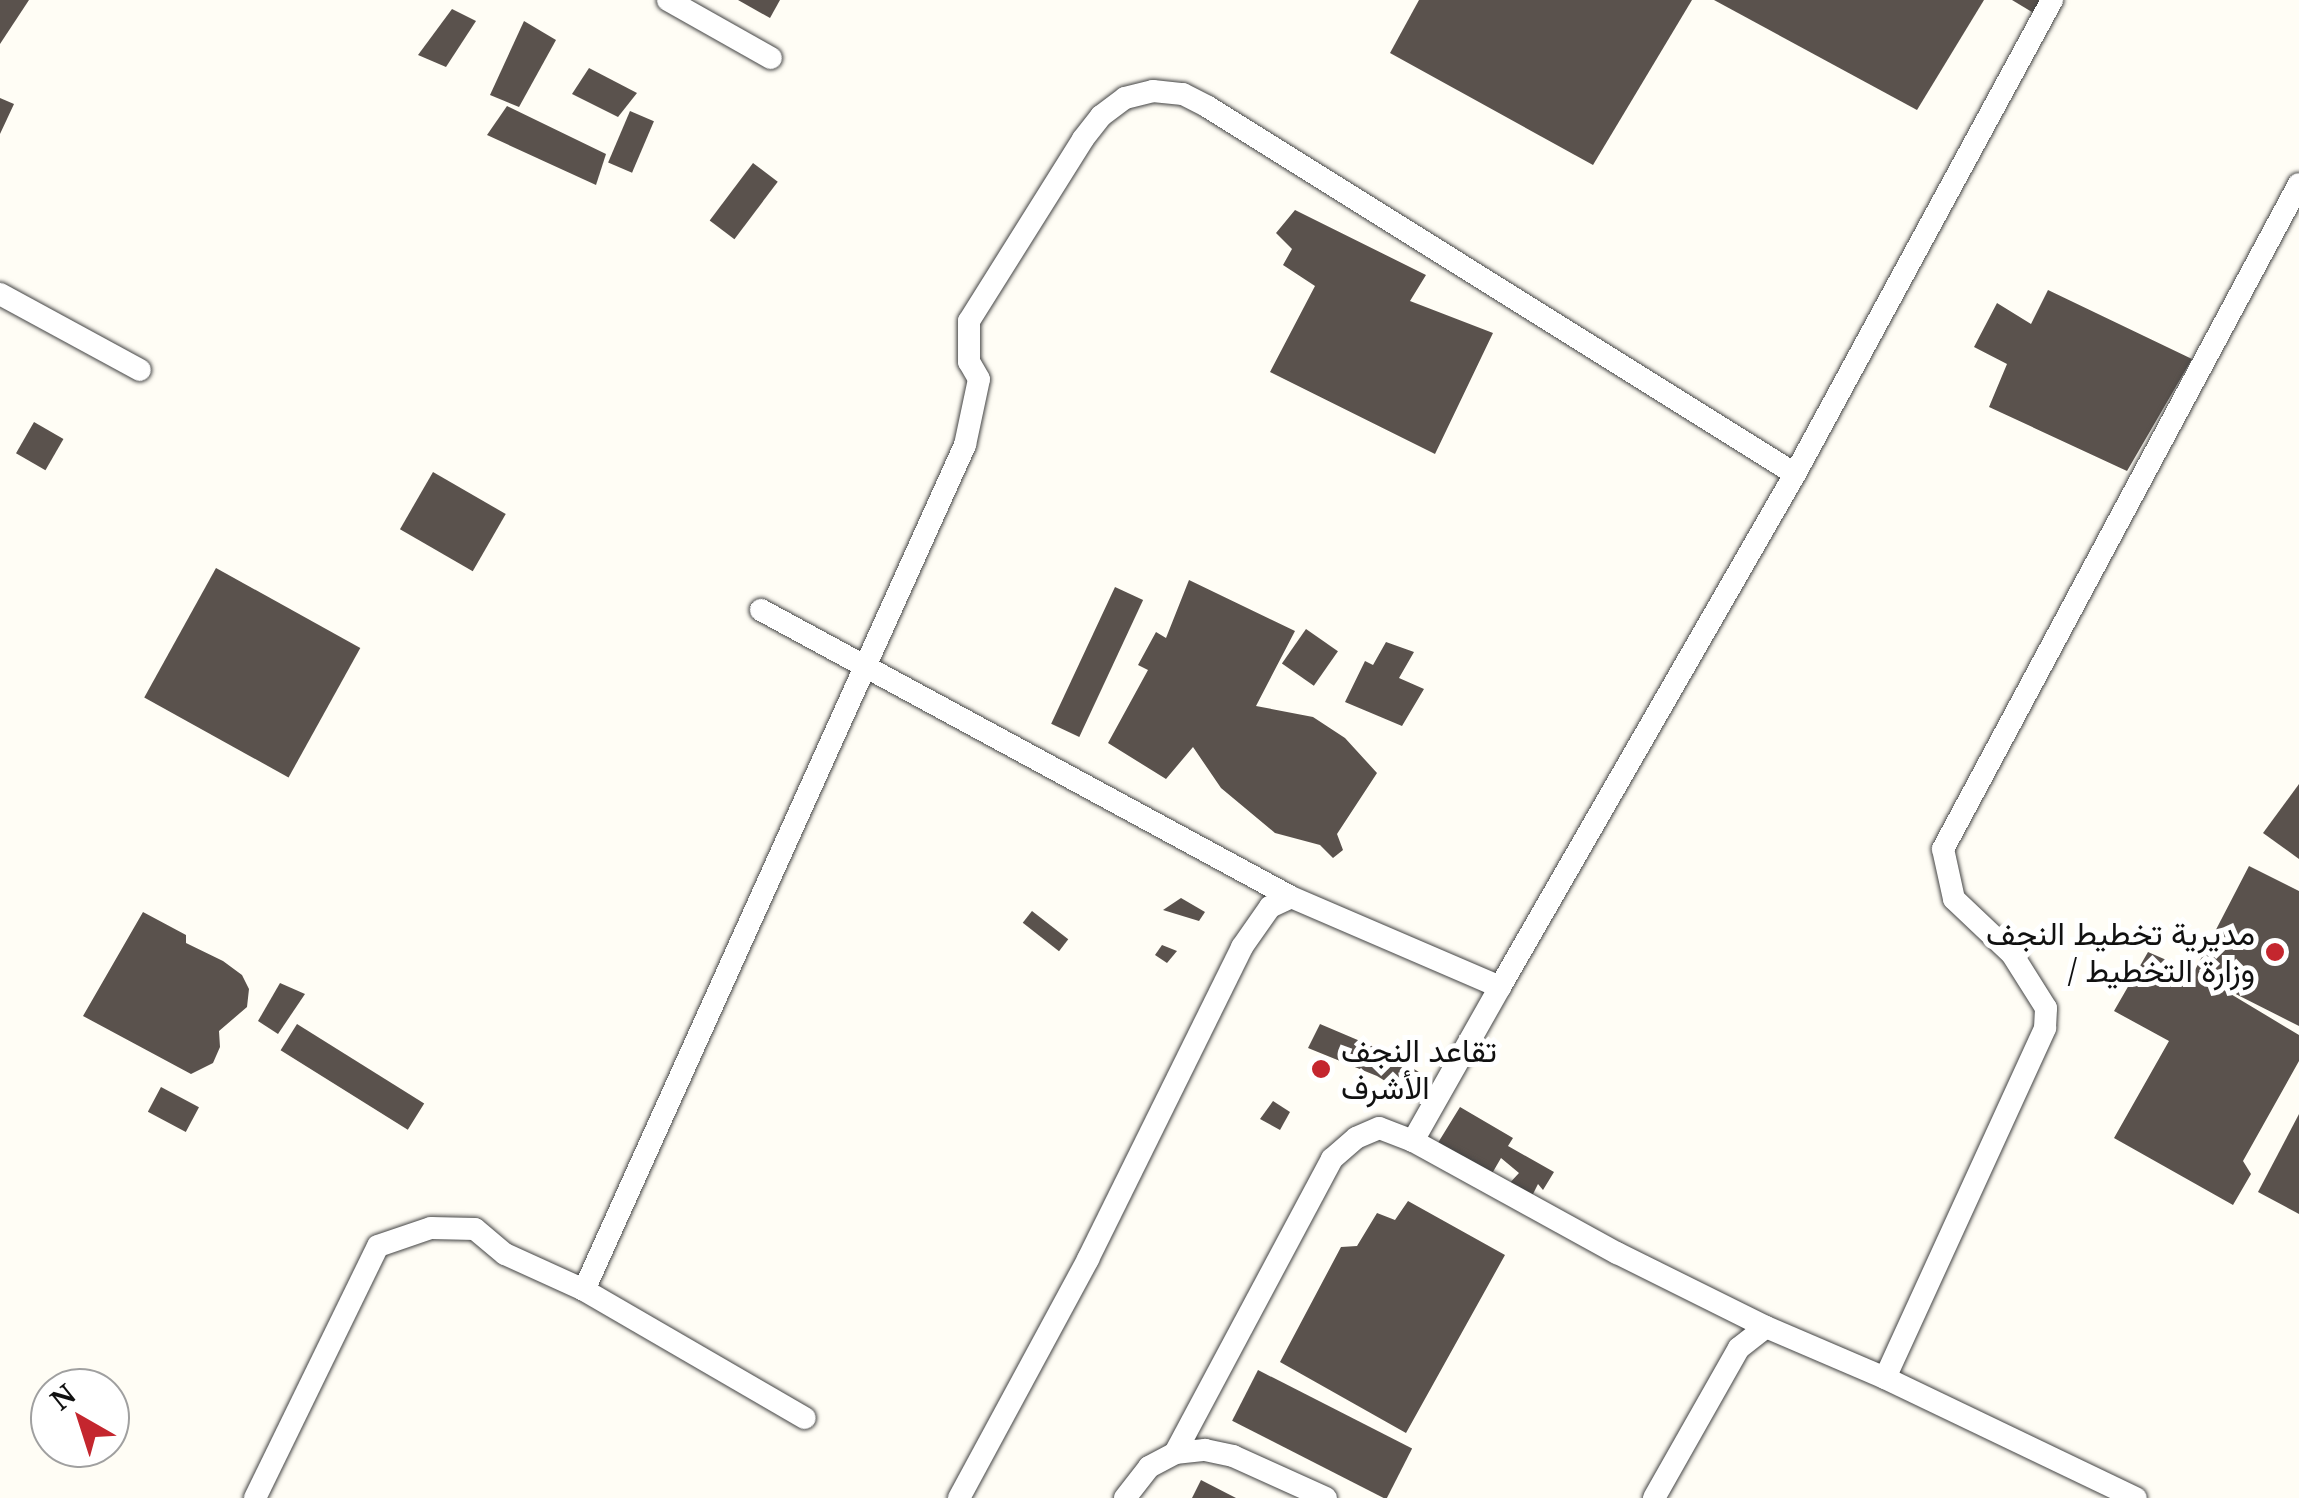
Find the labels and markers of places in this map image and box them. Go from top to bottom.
place label: مديرية تخطيط النجف / وزارة التخطيط [1986,915,2255,990]
marker: مديرية تخطيط النجف / وزارة التخطيط [2264,941,2286,963]
place label: تقاعد النجف الأشرف [1341,1032,1497,1107]
marker: تقاعد النجف الأشرف [1310,1058,1332,1080]

